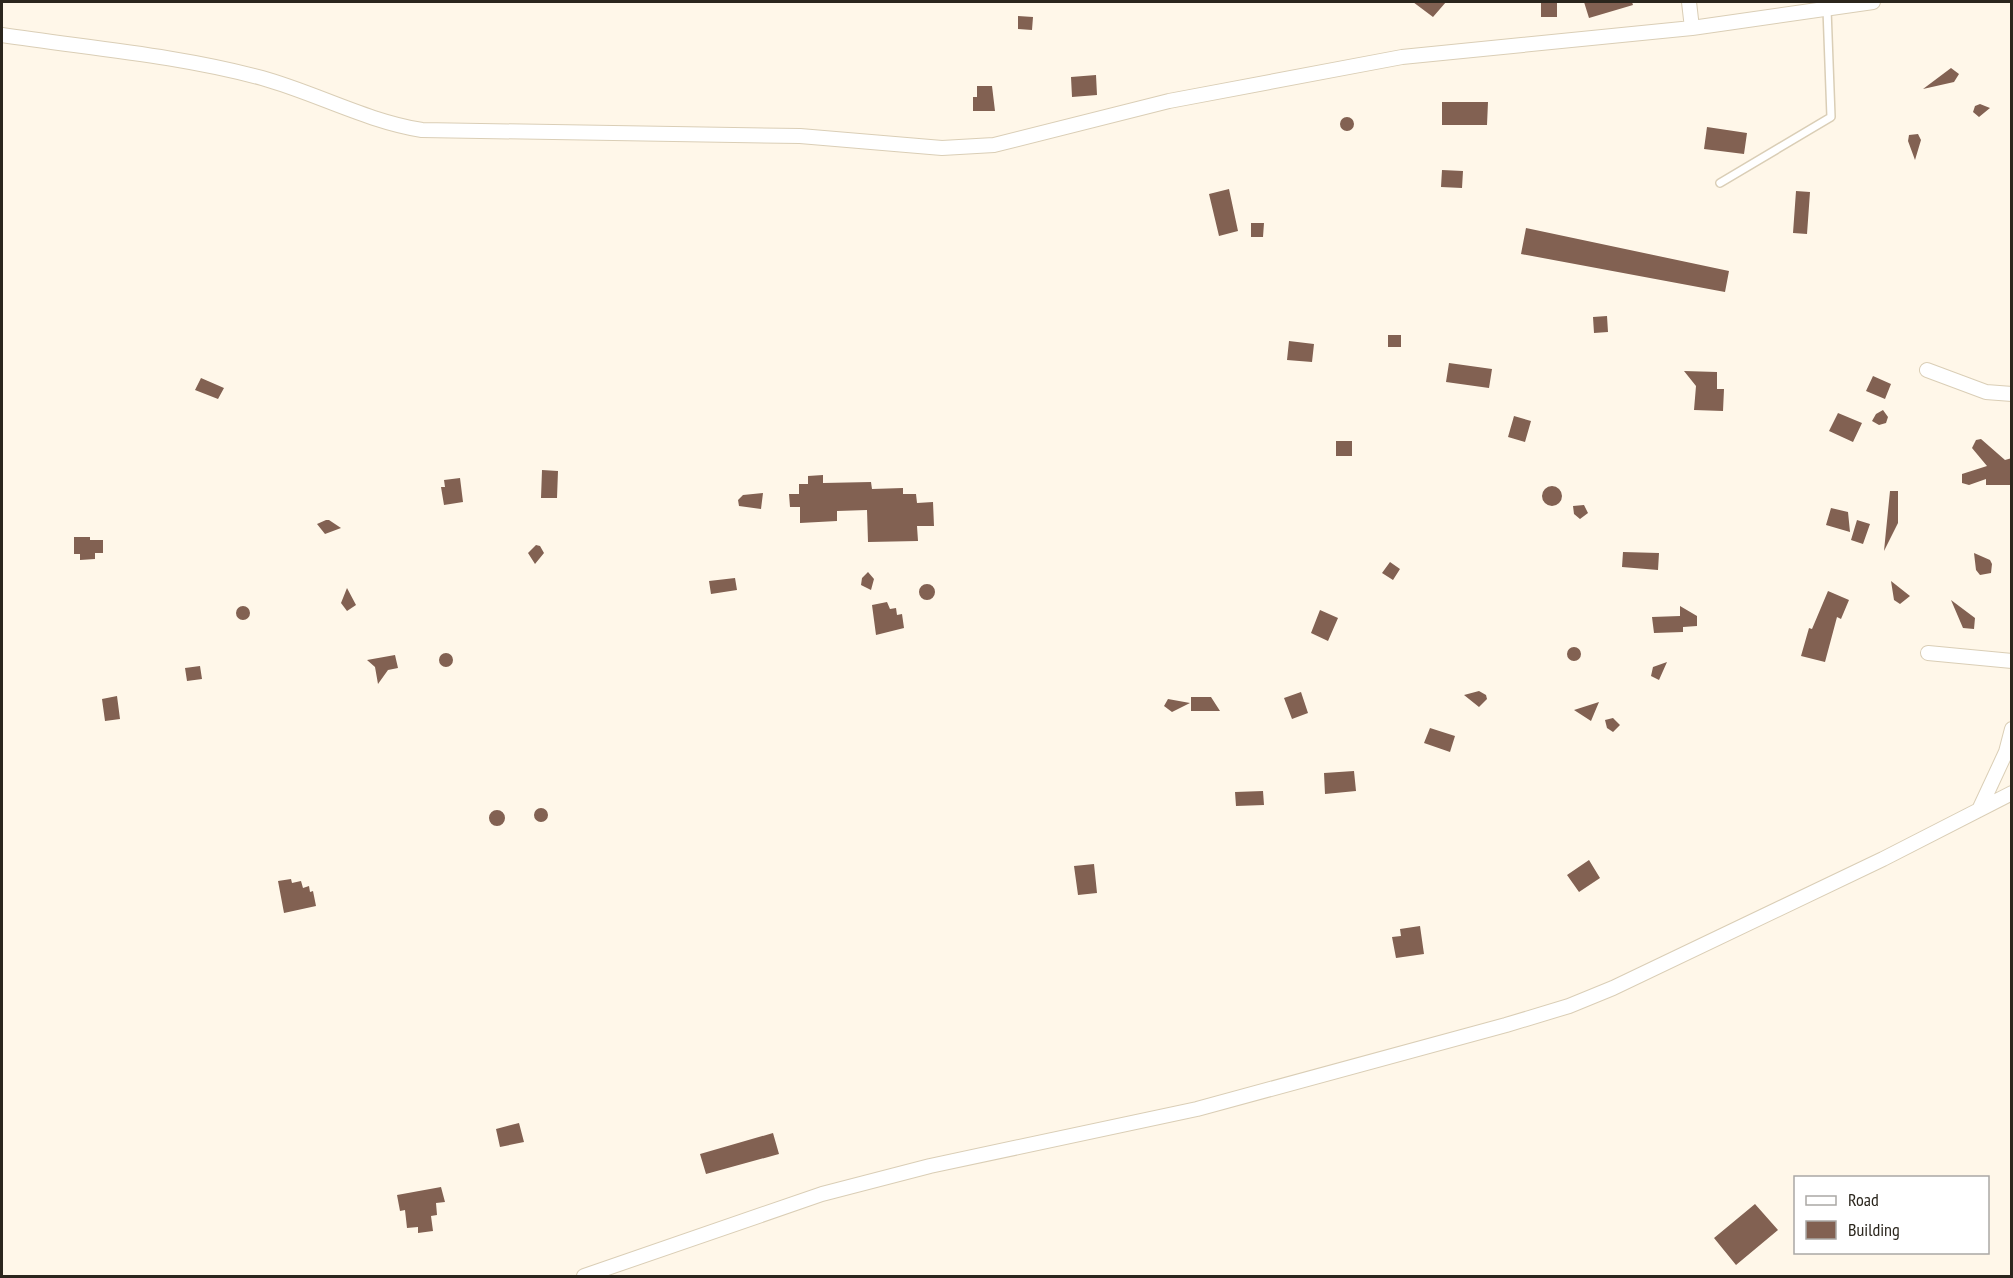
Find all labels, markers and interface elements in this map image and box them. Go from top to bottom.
legend [1794,1176,1989,1254]
text: Road [1848,1188,1879,1211]
text: Building [1848,1218,1900,1241]

